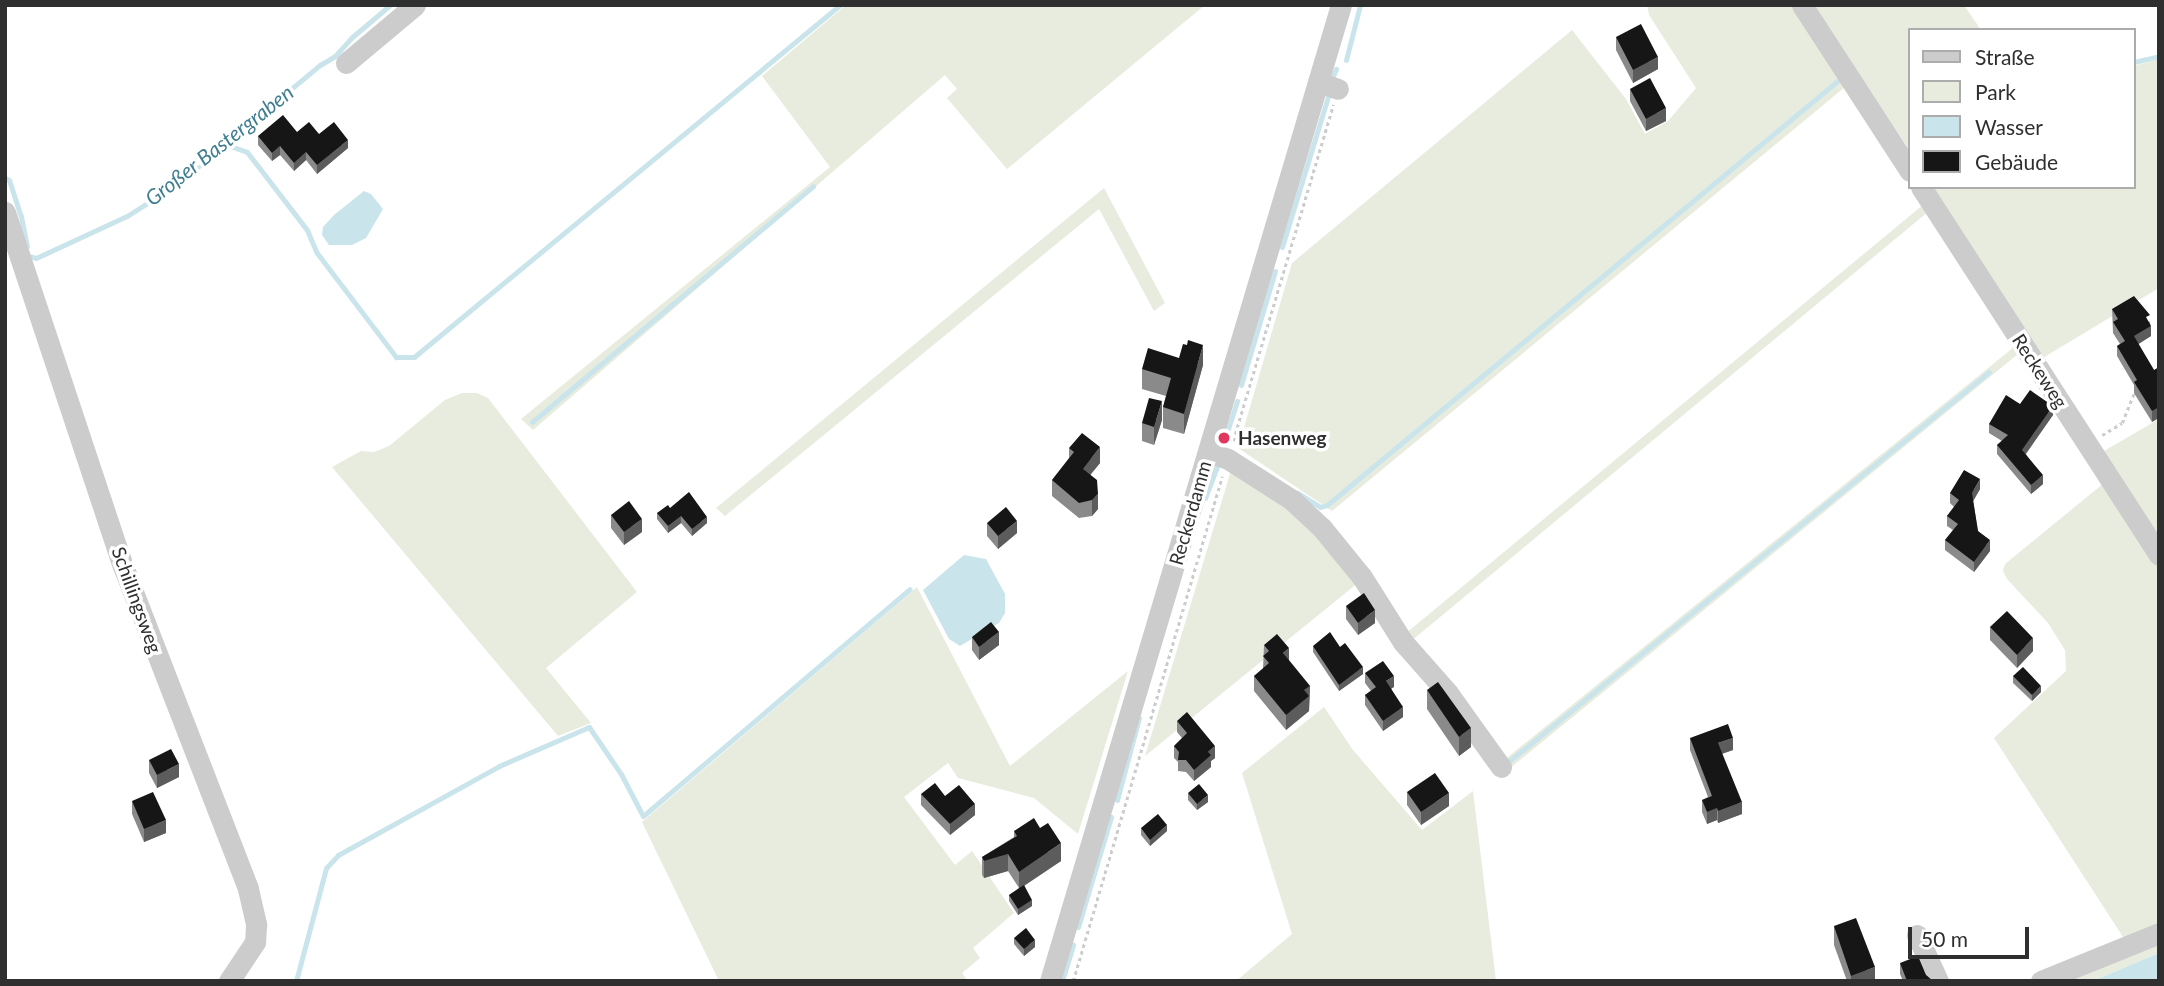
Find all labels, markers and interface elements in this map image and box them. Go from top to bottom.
legend [1909,28,2136,189]
text: Straße [1975,44,2035,69]
water label: Großer Bastergraben [140,79,298,211]
text: Park [1975,79,2016,104]
text: Wasser [1975,114,2043,139]
text: Gebäude [1975,149,2058,174]
street label: Reckeweg [2008,330,2072,412]
place label: Hasenweg [1238,427,1326,449]
marker: Hasenweg [1216,430,1232,446]
street label: Reckerdamm [1164,458,1216,568]
street label: Schillingsweg [107,544,167,656]
scale bar [1912,912,2033,956]
text: 50 m [1921,926,1968,951]

